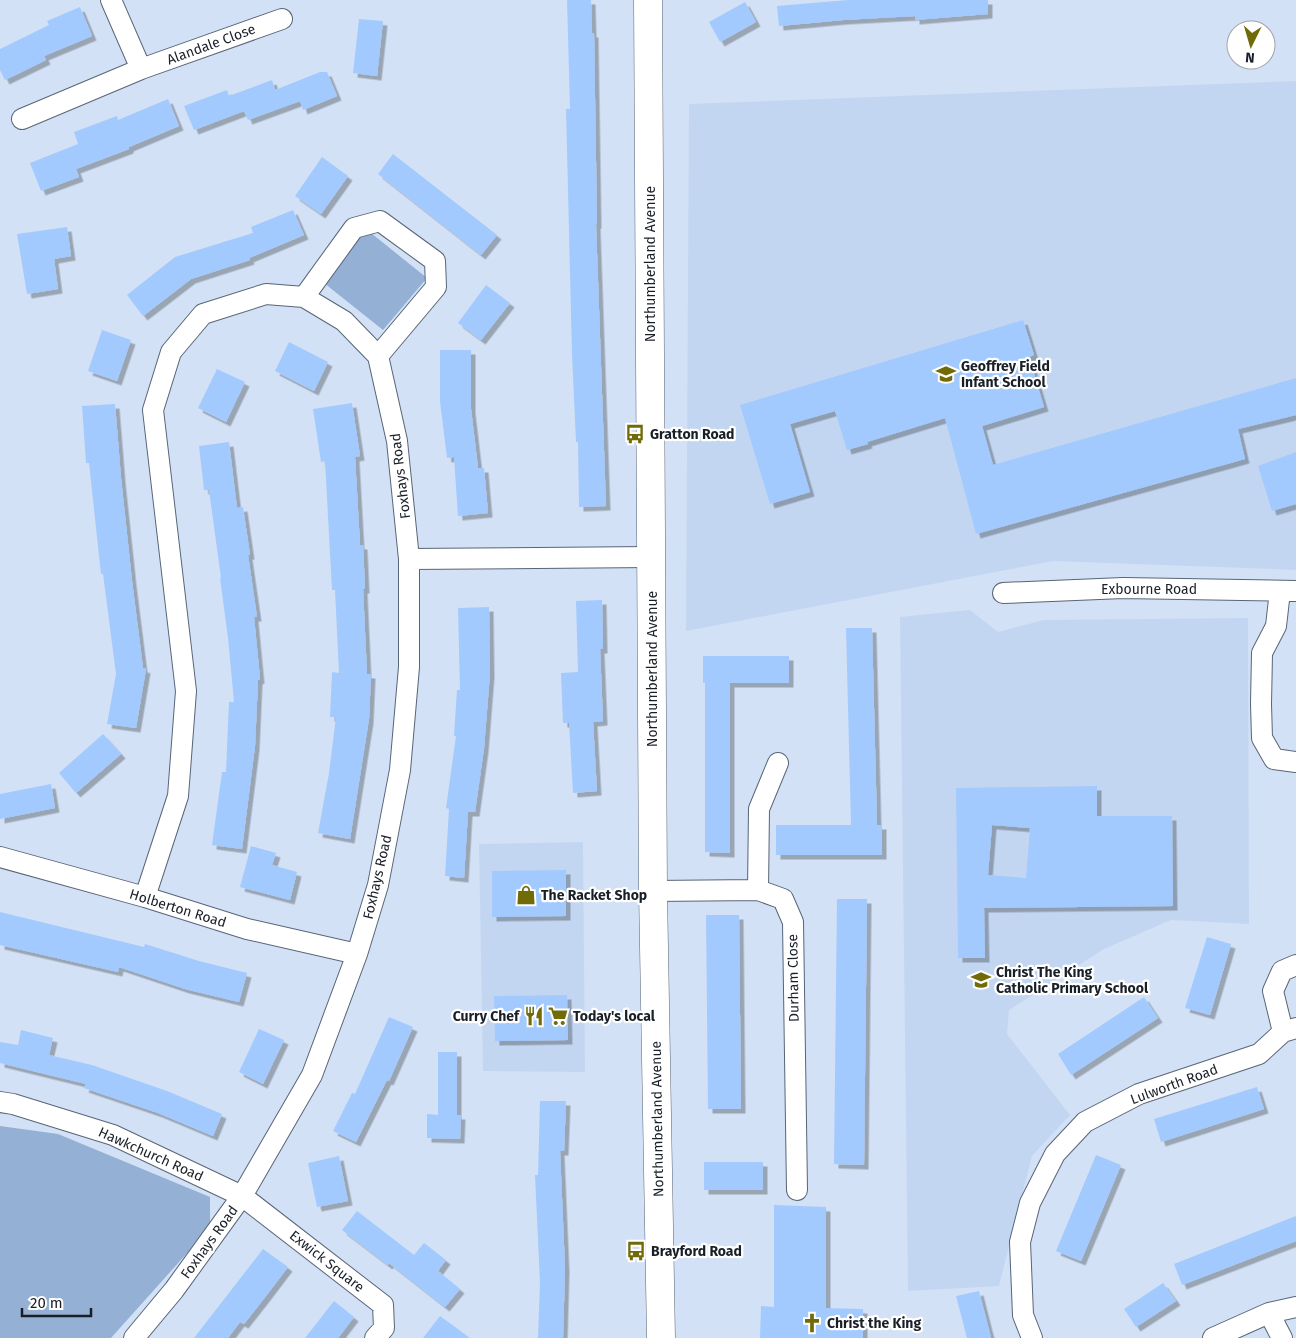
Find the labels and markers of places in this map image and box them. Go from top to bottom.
place label: Geoffrey Field Infant School [961,358,1050,391]
school or university icon: Geoffrey Field Infant School [935,363,957,385]
bus stop icon: Gratton Road [624,423,646,445]
place label: Gratton Road [650,426,735,443]
shop icon: The Racket Shop [515,884,537,906]
place label: The Racket Shop [541,887,647,904]
place label: Christ The King Catholic Primary School [996,964,1149,997]
school or university icon: Christ The King Catholic Primary School [970,969,992,991]
restaurant icon: Curry Chef [523,1005,545,1027]
supermarket icon: Today's local [547,1005,569,1027]
place label: Curry Chef [453,1008,521,1025]
place label: Today's local [573,1008,656,1025]
bus stop icon: Brayford Road [625,1240,647,1262]
place label: Brayford Road [651,1243,742,1260]
church icon: Christ the King [801,1312,823,1334]
place label: Christ the King [827,1315,921,1332]

